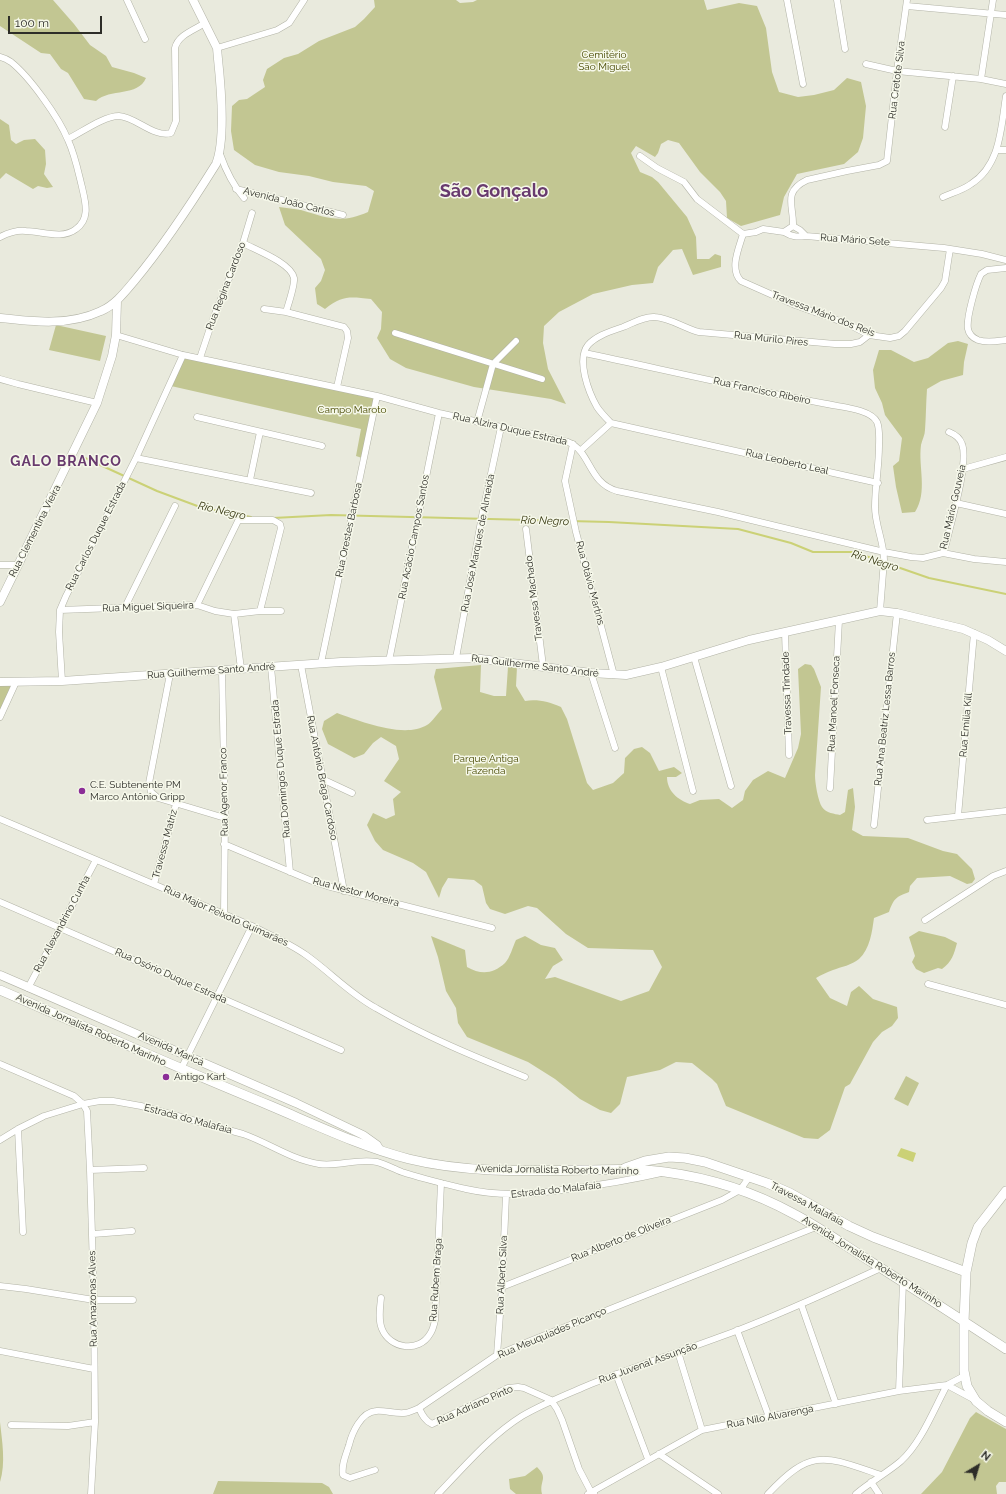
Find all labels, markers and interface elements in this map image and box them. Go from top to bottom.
scale bar [10,8,104,34]
text: 100 m [15,16,49,30]
street label: Rua Cretote Silva [886,40,908,120]
park label: Cemitério São Miguel [578,49,630,72]
district label: São Gonçalo [440,181,548,203]
street label: Avenida João Carlos [242,185,336,219]
street label: Rua Mário Sete [820,232,890,248]
street label: Rua Regina Cardoso [204,240,248,332]
street label: Travessa Mário dos Reis [770,289,876,339]
street label: Rua Murilo Pires [733,329,809,349]
street label: Rua Francisco Ribeiro [712,375,812,407]
park label: Campo Maroto [318,404,386,416]
street label: Rua Alzira Duque Estrada [452,410,568,448]
street label: Rua Leoberto Leal [744,447,830,477]
district label: GALO BRANCO [10,454,122,470]
street label: Rua Mário Gouveia [937,464,969,550]
street label: Rua José Marques de Almeida [459,473,497,613]
street label: Rua Acácio Campos Santos [396,474,432,600]
street label: Rua Carlos Duque Estrada [63,479,129,593]
street label: Rua Orestes Barbosa [333,482,365,578]
street label: Rua Clementina Vieira [6,483,64,579]
water label: Rio Negro [197,499,247,523]
water label: Rio Negro [520,514,570,528]
street label: Rua Otávio Martins [573,540,607,626]
water label: Rio Negro [850,548,900,574]
street label: Travessa Machado [523,555,545,641]
street label: Rua Miguel Siqueira [102,599,194,615]
street label: Travessa Trindade [780,651,794,735]
street label: Rua Guilherme Santo André [471,652,599,680]
street label: Rua Ana Beatriz Lessa Barros [872,652,898,786]
street label: Rua Manoel Fonseca [825,656,843,752]
street label: Rua Guilherme Santo André [147,661,275,681]
street label: Rua Emília Kill [957,692,975,758]
street label: Rua Domingos Duque Estrada [269,699,293,839]
street label: Rua Antônio Braga Cardoso [304,714,340,842]
street label: Rua Agenor Franco [217,748,231,836]
park label: Parque Antiga Fazenda [453,753,519,776]
place label: C.E. Subtenente PM Marco Antônio Gripp [90,779,185,802]
marker: C.E. Subtenente PM Marco Antônio Gripp [77,786,87,796]
street label: Travessa Matriz [150,808,180,880]
street label: Rua Alexandrino Cunha [31,874,93,974]
street label: Rua Nestor Moreira [311,875,401,909]
street label: Rua Major Peixoto Guimarães [162,883,290,949]
street label: Rua Osório Duque Estrada [113,946,229,1006]
street label: Avenida Jornalista Roberto Marinho [14,991,168,1069]
street label: Avenida Maricá [136,1029,206,1069]
place label: Antigo Kart [174,1071,225,1083]
marker: Antigo Kart [161,1072,171,1082]
street label: Estrada do Malafaia [143,1101,233,1137]
street label: Avenida Jornalista Roberto Marinho [475,1163,639,1177]
street label: Estrada do Malafaia [510,1179,602,1201]
street label: Travessa Malafaia [768,1180,846,1228]
street label: Rua Alberto de Oliveira [569,1214,673,1264]
street label: Avenida Jornalista Roberto Marinho [800,1214,944,1310]
street label: Rua Alberto Silva [494,1235,510,1315]
street label: Rua Rubem Braga [427,1238,445,1322]
street label: Rua Amazonas Alves [86,1251,100,1347]
street label: Rua Meuquiades Picanço [496,1305,608,1361]
street label: Rua Juvenal Assunção [597,1340,699,1386]
street label: Rua Adriano Pinto [435,1383,515,1427]
street label: Rua Nilo Alvarenga [726,1403,814,1431]
north arrow [958,1446,998,1486]
text: N [978,1448,993,1464]

